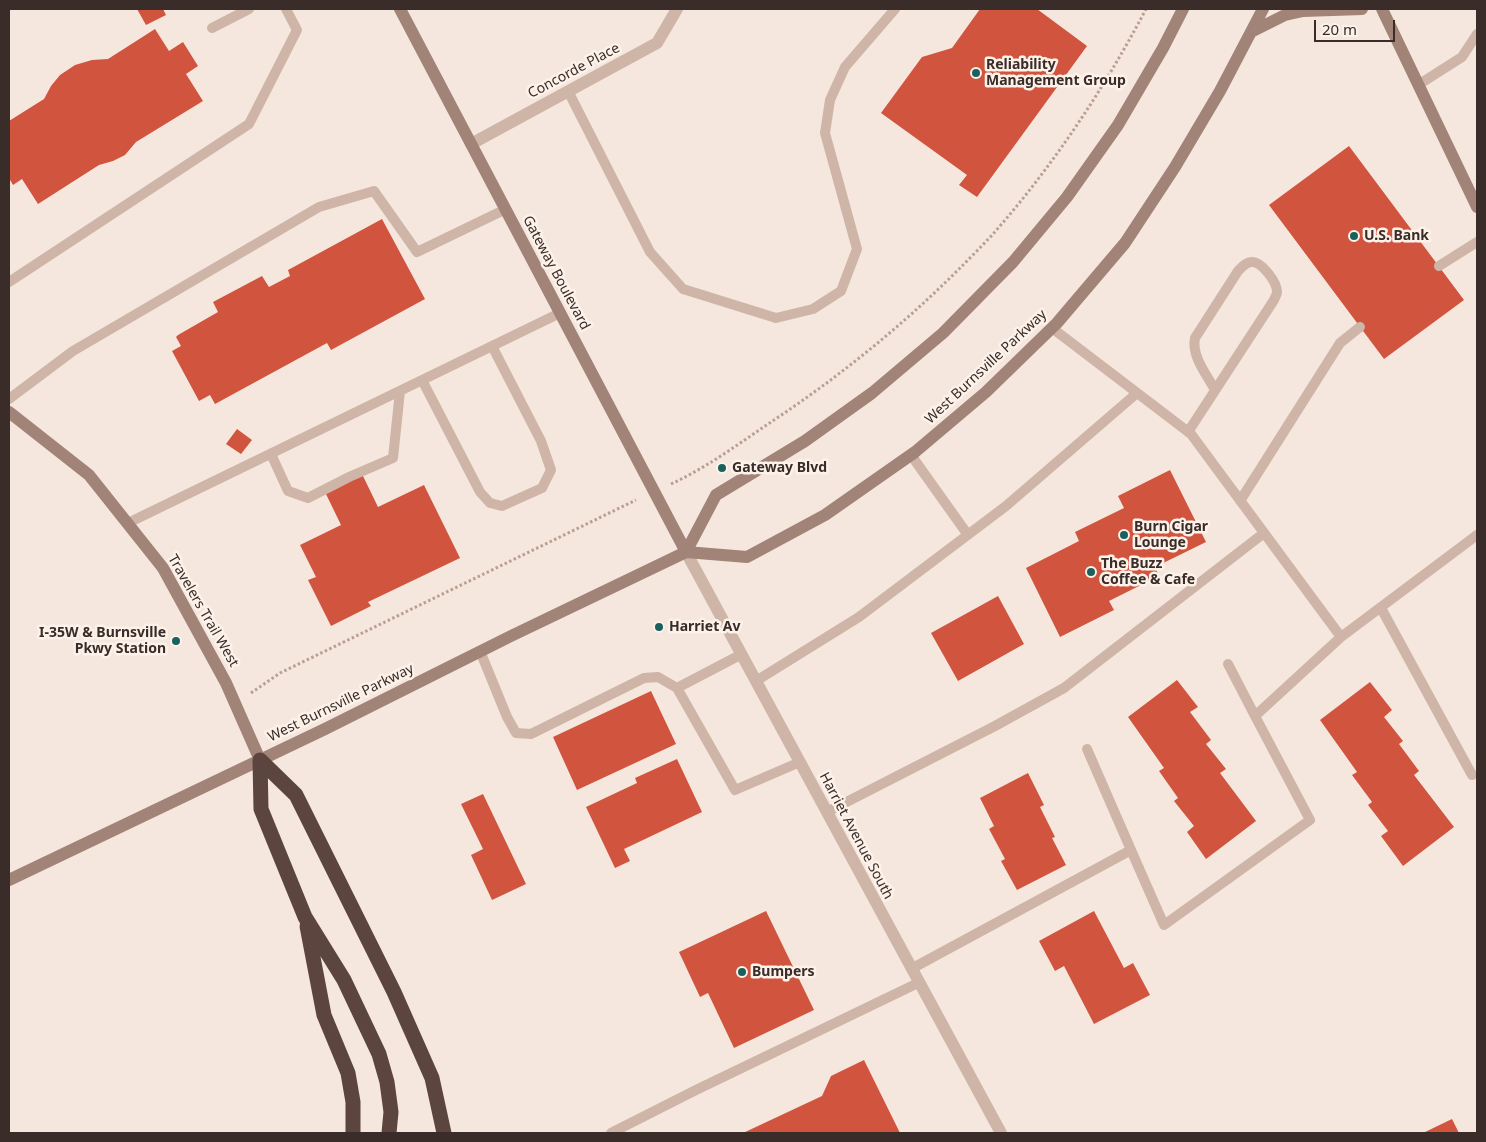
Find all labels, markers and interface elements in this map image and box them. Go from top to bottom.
scale bar [1316,10,1397,42]
text: 20 m [1322,19,1357,39]
street label: Concorde Place [525,40,623,102]
place label: Reliability Management Group [986,57,1126,90]
marker: Reliability Management Group [970,67,982,79]
street label: Gateway Boulevard [519,213,593,333]
place label: U.S. Bank [1364,228,1429,244]
marker: U.S. Bank [1348,230,1360,242]
street label: West Burnsville Parkway [922,306,1050,428]
place label: Gateway Blvd [732,460,827,476]
marker: Gateway Blvd [716,462,728,474]
place label: Burn Cigar Lounge [1134,519,1208,552]
marker: Burn Cigar Lounge [1118,529,1130,541]
street label: Travelers Trail West [164,552,242,670]
place label: The Buzz Coffee & Cafe [1101,556,1195,588]
marker: The Buzz Coffee & Cafe [1085,566,1097,578]
place label: Harriet Av [669,619,741,635]
marker: Harriet Av [653,621,665,633]
place label: I-35W & Burnsville Pkwy Station [39,625,166,658]
marker: I-35W & Burnsville Pkwy Station [170,635,182,647]
street label: West Burnsville Parkway [265,660,417,746]
street label: Harriet Avenue South [815,770,897,902]
place label: Bumpers [752,964,815,980]
marker: Bumpers [736,966,748,978]

